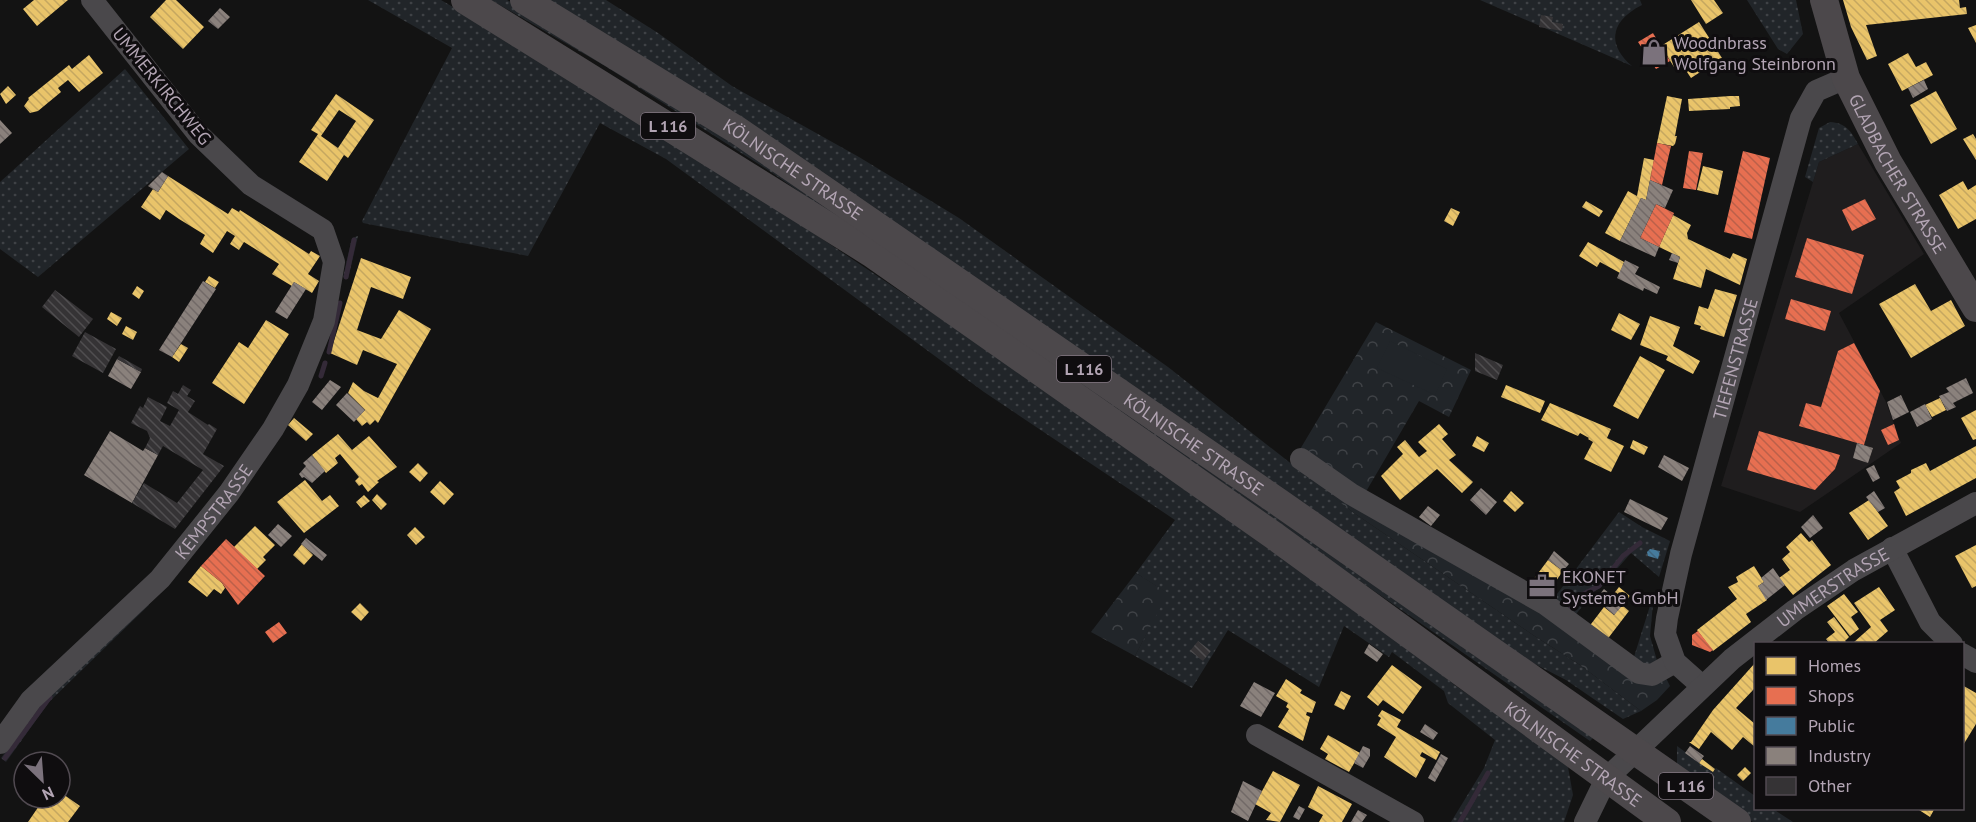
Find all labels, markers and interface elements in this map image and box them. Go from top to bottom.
street label: UMMERKIRCHWEG [108,23,216,149]
place label: Woodnbrass Wolfgang Steinbronn [1674,31,1836,75]
shop icon: Woodnbrass Wolfgang Steinbronn [1639,37,1669,67]
street label: GLADBACHER STRASSE [1844,90,1952,258]
road number: L 116 [641,113,695,139]
street label: KÖLNISCHE STRASSE [719,113,868,225]
street label: TIEFENSTRASSE [1707,295,1762,422]
road number: L 116 [1057,356,1111,382]
street label: KÖLNISCHE STRASSE [1120,388,1268,500]
street label: KEMPSTRASSE [169,459,257,564]
street label: UMMERSTRASSE [1772,542,1893,632]
place label: EKONET Systeme GmbH [1562,565,1679,609]
office icon: EKONET Systeme GmbH [1527,571,1557,601]
legend [1754,642,1964,810]
text: Homes [1808,654,1861,677]
text: Shops [1808,684,1854,707]
street label: KÖLNISCHE STRASSE [1500,696,1647,812]
text: Public [1808,714,1855,737]
text: Industry [1808,744,1871,767]
north arrow [12,750,72,810]
road number: L 116 [1659,773,1713,799]
text: Other [1808,774,1852,797]
text: N [39,782,57,805]

